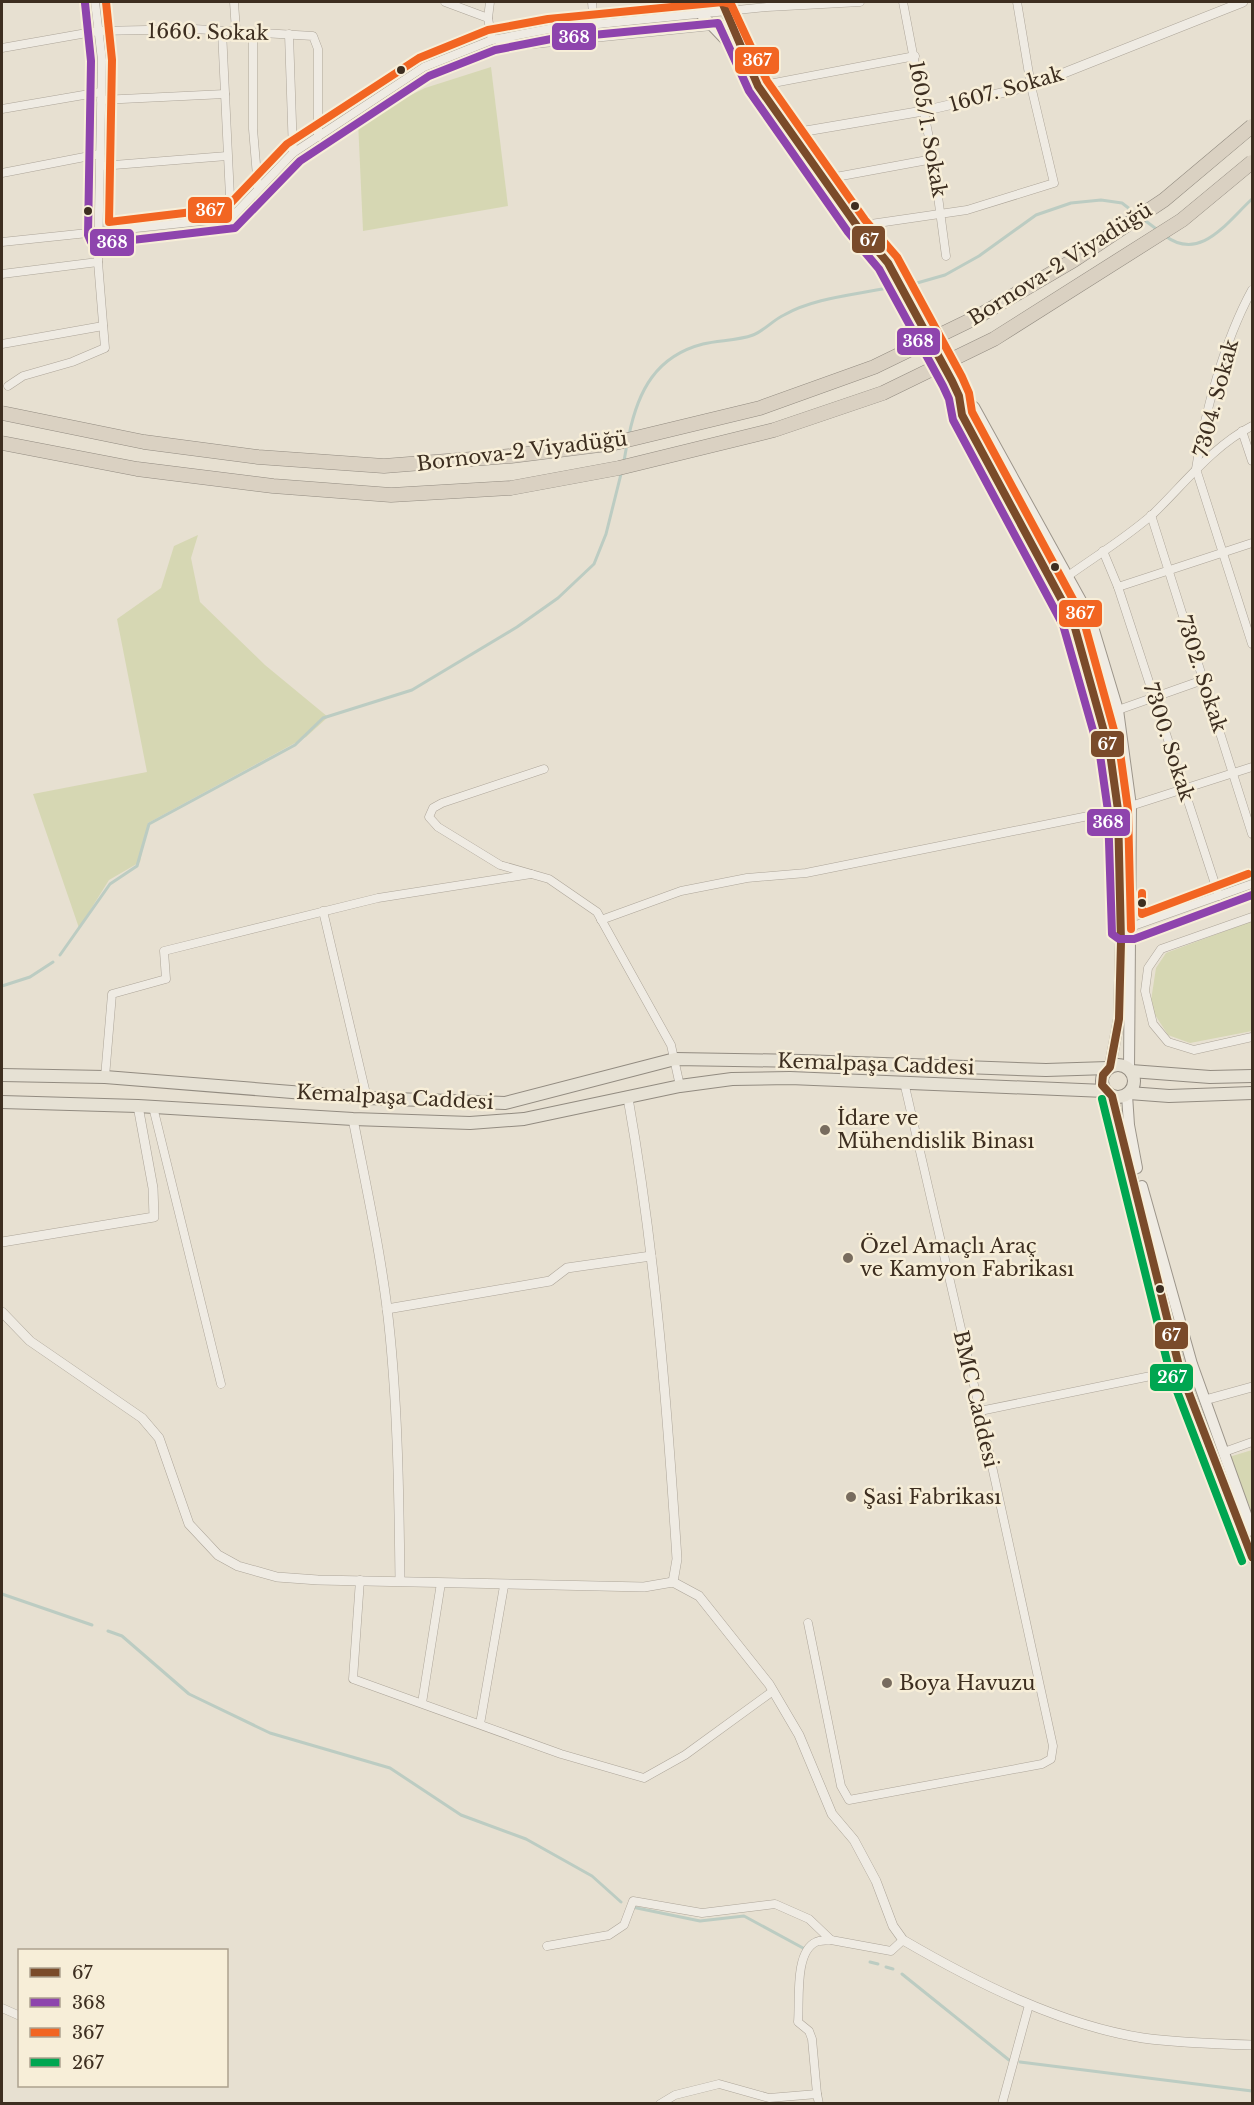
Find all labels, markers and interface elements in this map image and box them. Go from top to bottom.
street label: 1660. Sokak [147,19,269,45]
line badge: 368 [551,22,597,51]
text: 368 [558,27,590,47]
line badge: 367 [734,46,780,75]
text: 367 [742,50,772,70]
street label: 1605/1. Sokak [904,59,952,200]
street label: 1607. Sokak [946,61,1067,117]
unlabelled marker [395,64,407,76]
line badge: 367 [187,196,233,224]
street label: Bornova-2 Viyadüğü [964,198,1156,330]
text: 367 [195,200,225,220]
unlabelled marker [849,200,861,212]
unlabelled marker [82,205,94,217]
line badge: 67 [851,225,886,254]
line badge: 368 [89,228,135,257]
text: 67 [859,230,879,250]
text: 368 [96,232,128,252]
line badge: 368 [896,327,941,356]
text: 368 [902,331,934,351]
street label: 7304. Sokak [1189,336,1243,460]
street label: Bornova-2 Viyadüğü [415,426,629,476]
unlabelled marker [1049,561,1061,573]
line badge: 367 [1058,599,1103,628]
text: 367 [1065,603,1095,623]
street label: 7302. Sokak [1172,612,1232,736]
street label: 7300. Sokak [1139,680,1200,805]
line badge: 67 [1090,730,1125,758]
text: 67 [1097,734,1117,754]
line badge: 368 [1086,808,1131,837]
text: 368 [1092,812,1124,832]
unlabelled marker [1136,897,1148,909]
street label: Kemalpaşa Caddesi [777,1049,975,1079]
street label: Kemalpaşa Caddesi [296,1080,494,1114]
place label: İdare ve Mühendislik Binası [837,1105,1034,1153]
marker: İdare ve Mühendislik Binası [818,1123,832,1137]
place label: Özel Amaçlı Araç ve Kamyon Fabrikası [860,1233,1074,1281]
marker: Özel Amaçlı Araç ve Kamyon Fabrikası [841,1251,855,1265]
unlabelled marker [1154,1283,1166,1295]
line badge: 67 [1154,1321,1189,1350]
text: 67 [1161,1325,1181,1345]
street label: BMC Caddesi [949,1328,1003,1470]
line badge: 267 [1149,1363,1194,1392]
text: 267 [1157,1367,1187,1387]
place label: Şasi Fabrikası [863,1485,1001,1509]
marker: Şasi Fabrikası [844,1490,858,1504]
place label: Boya Havuzu [899,1671,1036,1695]
marker: Boya Havuzu [880,1676,894,1690]
legend [18,1949,228,2087]
text: 67 [72,1962,94,1984]
text: 368 [72,1992,106,2014]
text: 367 [72,2022,105,2044]
text: 267 [72,2052,105,2074]

